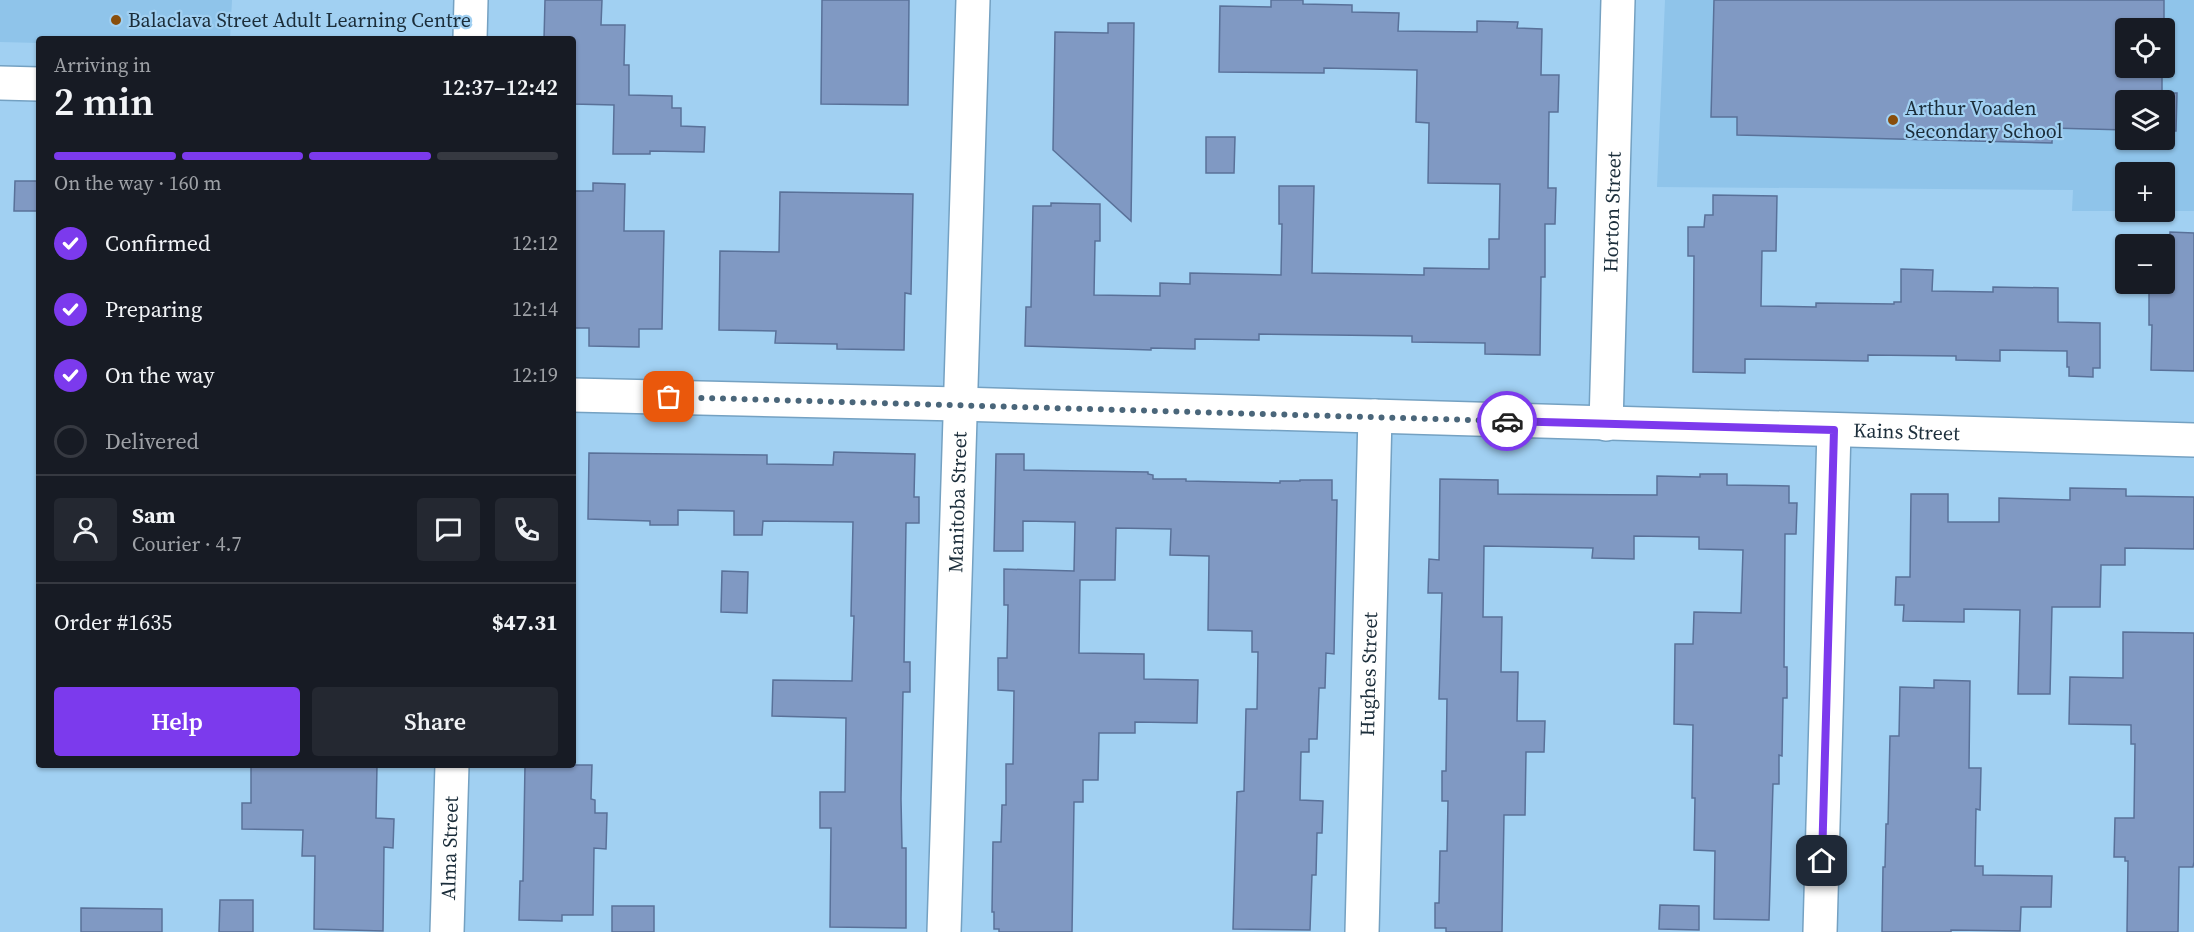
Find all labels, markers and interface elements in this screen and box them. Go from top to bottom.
place label: Balaclava Street Adult Learning Centre [128,6,471,34]
marker: Balaclava Street Adult Learning Centre [109,13,123,27]
map controls [2115,18,2175,294]
button: locate [2115,18,2175,78]
text: Arriving in [54,51,151,79]
text: 12:37–12:42 [442,72,558,102]
text: 2 min [54,75,154,128]
button: layers [2115,90,2175,150]
place label: Arthur Voaden Secondary School [1905,94,2063,145]
marker: Arthur Voaden Secondary School [1886,113,1900,127]
street label: Horton Street [1596,151,1628,273]
button: + [2115,162,2175,222]
text: On the way · 160 m [54,169,221,197]
icon: check [54,227,87,260]
text: Confirmed [105,228,210,258]
text: 12:12 [512,229,558,257]
button: − [2115,234,2175,294]
icon: check [54,293,87,326]
text: Preparing [105,294,202,324]
text: 12:14 [512,295,558,323]
icon: check [54,359,87,392]
text: On the way [105,360,214,390]
text: 12:19 [512,361,558,389]
pin [643,371,694,422]
icon: bag [652,380,685,413]
courier [1477,391,1537,451]
icon: car [1491,405,1524,438]
street label: Kains Street [1853,416,1961,447]
text: Delivered [105,426,199,456]
street label: Manitoba Street [941,431,974,573]
button: person [54,498,117,561]
button: chat [417,498,480,561]
button: phone [495,498,558,561]
text: Sam [132,500,176,530]
text: Courier · 4.7 [132,530,241,558]
text: Order #1635 [54,607,172,637]
text: $47.31 [492,607,558,637]
street label: Hughes Street [1353,611,1384,737]
button: Help [54,687,300,756]
button: Share [312,687,558,756]
street label: Alma Street [434,795,465,900]
pin [1796,835,1847,886]
icon: home [1805,844,1838,877]

